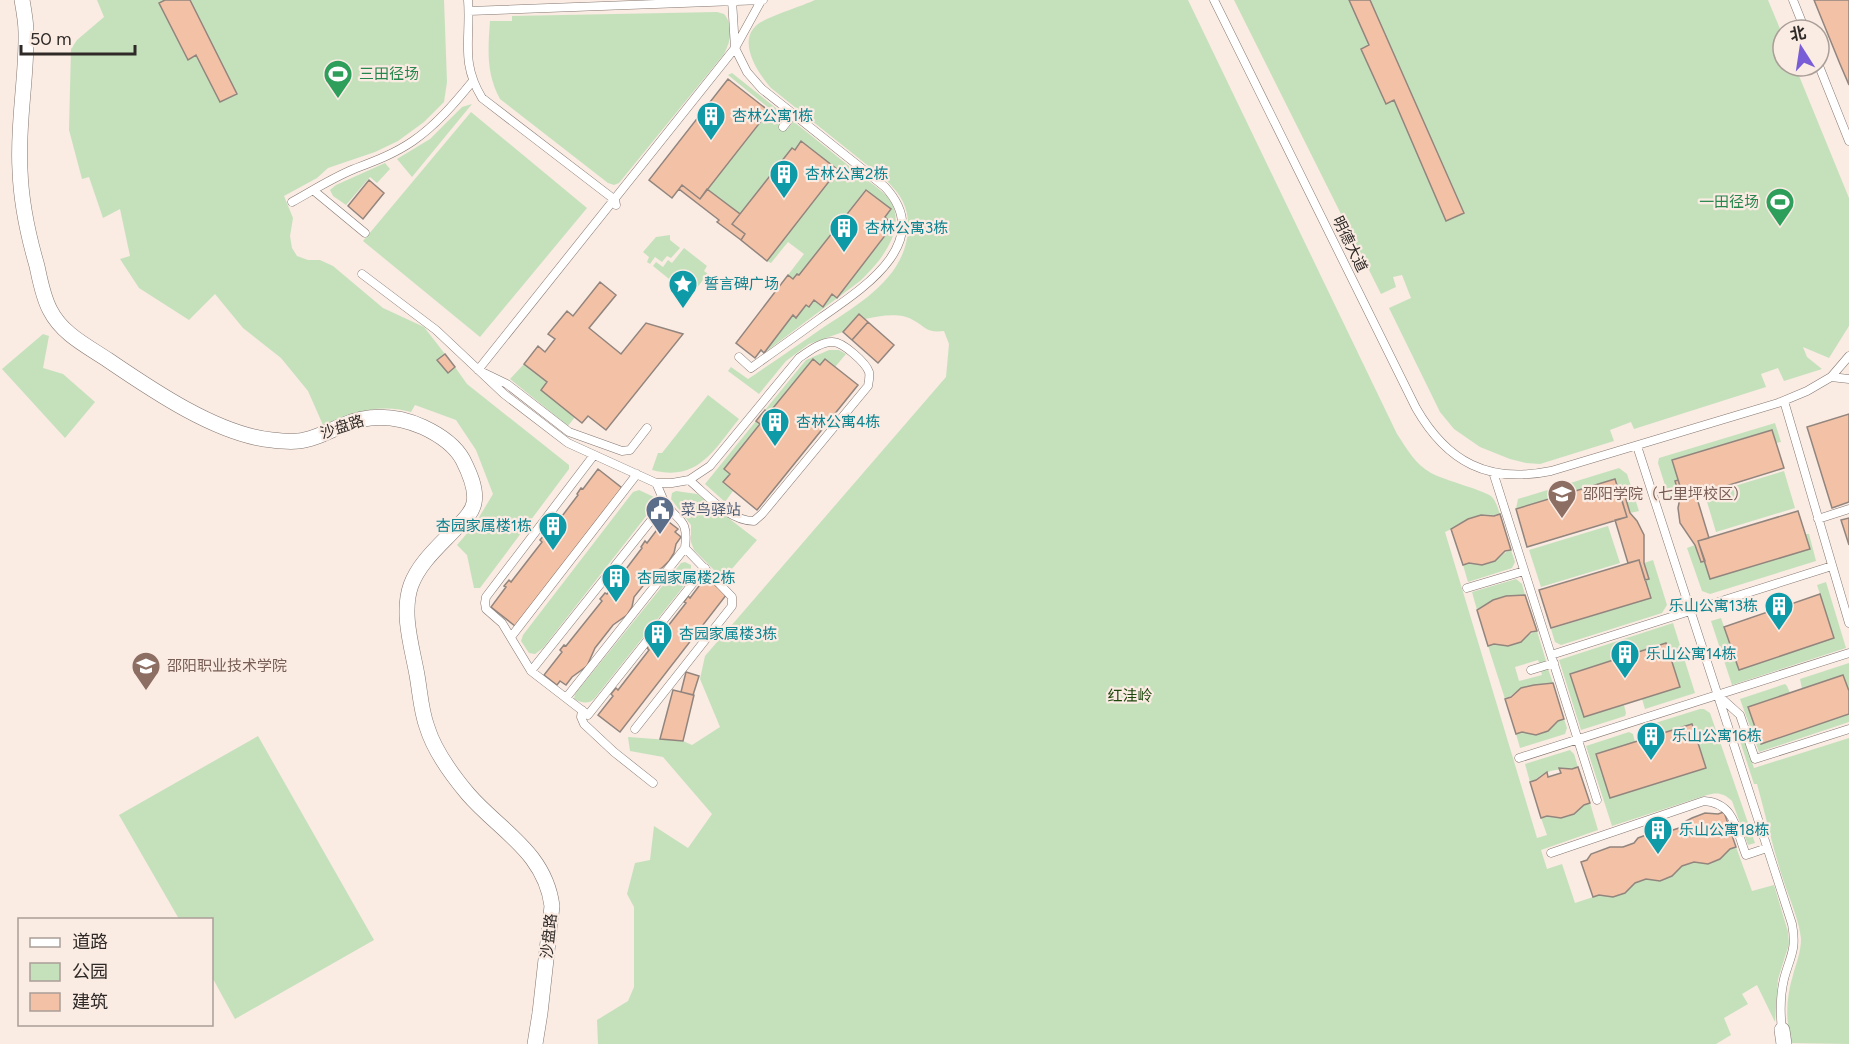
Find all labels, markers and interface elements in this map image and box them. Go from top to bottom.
scale bar [21,18,135,56]
north arrow [1771,18,1831,78]
text: 北 [1788,23,1808,45]
text: 50 m [30,28,72,50]
sports icon: 三田径场 [322,58,354,100]
place label: 三田径场 [359,65,419,83]
building icon: 杏林公寓1栋 [695,100,727,142]
place label: 杏林公寓1栋 [732,107,813,125]
building icon: 杏林公寓2栋 [768,158,800,200]
place label: 杏林公寓2栋 [805,165,888,183]
sports icon: 一田径场 [1764,186,1796,228]
place label: 一田径场 [1699,193,1759,211]
building icon: 杏林公寓3栋 [828,212,860,254]
street label: 明德大道 [1329,213,1371,275]
place label: 杏林公寓3栋 [865,219,948,237]
place icon: 誓言碑广场 [667,268,699,310]
place label: 誓言碑广场 [704,275,779,293]
building icon: 杏林公寓4栋 [759,406,791,448]
street label: 沙盘路 [318,411,366,443]
place label: 杏林公寓4栋 [796,413,880,431]
school or university icon: 邵阳学院（七里坪校区） [1546,478,1578,520]
place label: 邵阳学院（七里坪校区） [1583,485,1748,503]
public building icon: 菜鸟驿站 [644,494,676,536]
place label: 菜鸟驿站 [681,501,741,519]
building icon: 杏园家属楼1栋 [537,510,569,552]
place label: 杏园家属楼1栋 [436,517,532,535]
building icon: 杏园家属楼2栋 [600,562,632,604]
place label: 杏园家属楼2栋 [637,569,735,587]
building icon: 乐山公寓13栋 [1763,590,1795,632]
place label: 乐山公寓13栋 [1669,597,1758,615]
building icon: 杏园家属楼3栋 [642,618,674,660]
place label: 杏园家属楼3栋 [679,625,777,643]
building icon: 乐山公寓14栋 [1609,638,1641,680]
place label: 乐山公寓14栋 [1646,645,1737,663]
school or university icon: 邵阳职业技术学院 [130,650,162,692]
place label: 邵阳职业技术学院 [167,657,287,675]
park label: 红洼岭 [1107,687,1153,705]
building icon: 乐山公寓16栋 [1635,720,1667,762]
place label: 乐山公寓16栋 [1672,727,1762,745]
building icon: 乐山公寓18栋 [1642,814,1674,856]
place label: 乐山公寓18栋 [1679,821,1769,839]
street label: 沙盘路 [538,913,560,959]
legend [18,918,213,1026]
text: 道路 [72,931,108,953]
text: 公园 [72,961,108,983]
text: 建筑 [72,991,108,1013]

